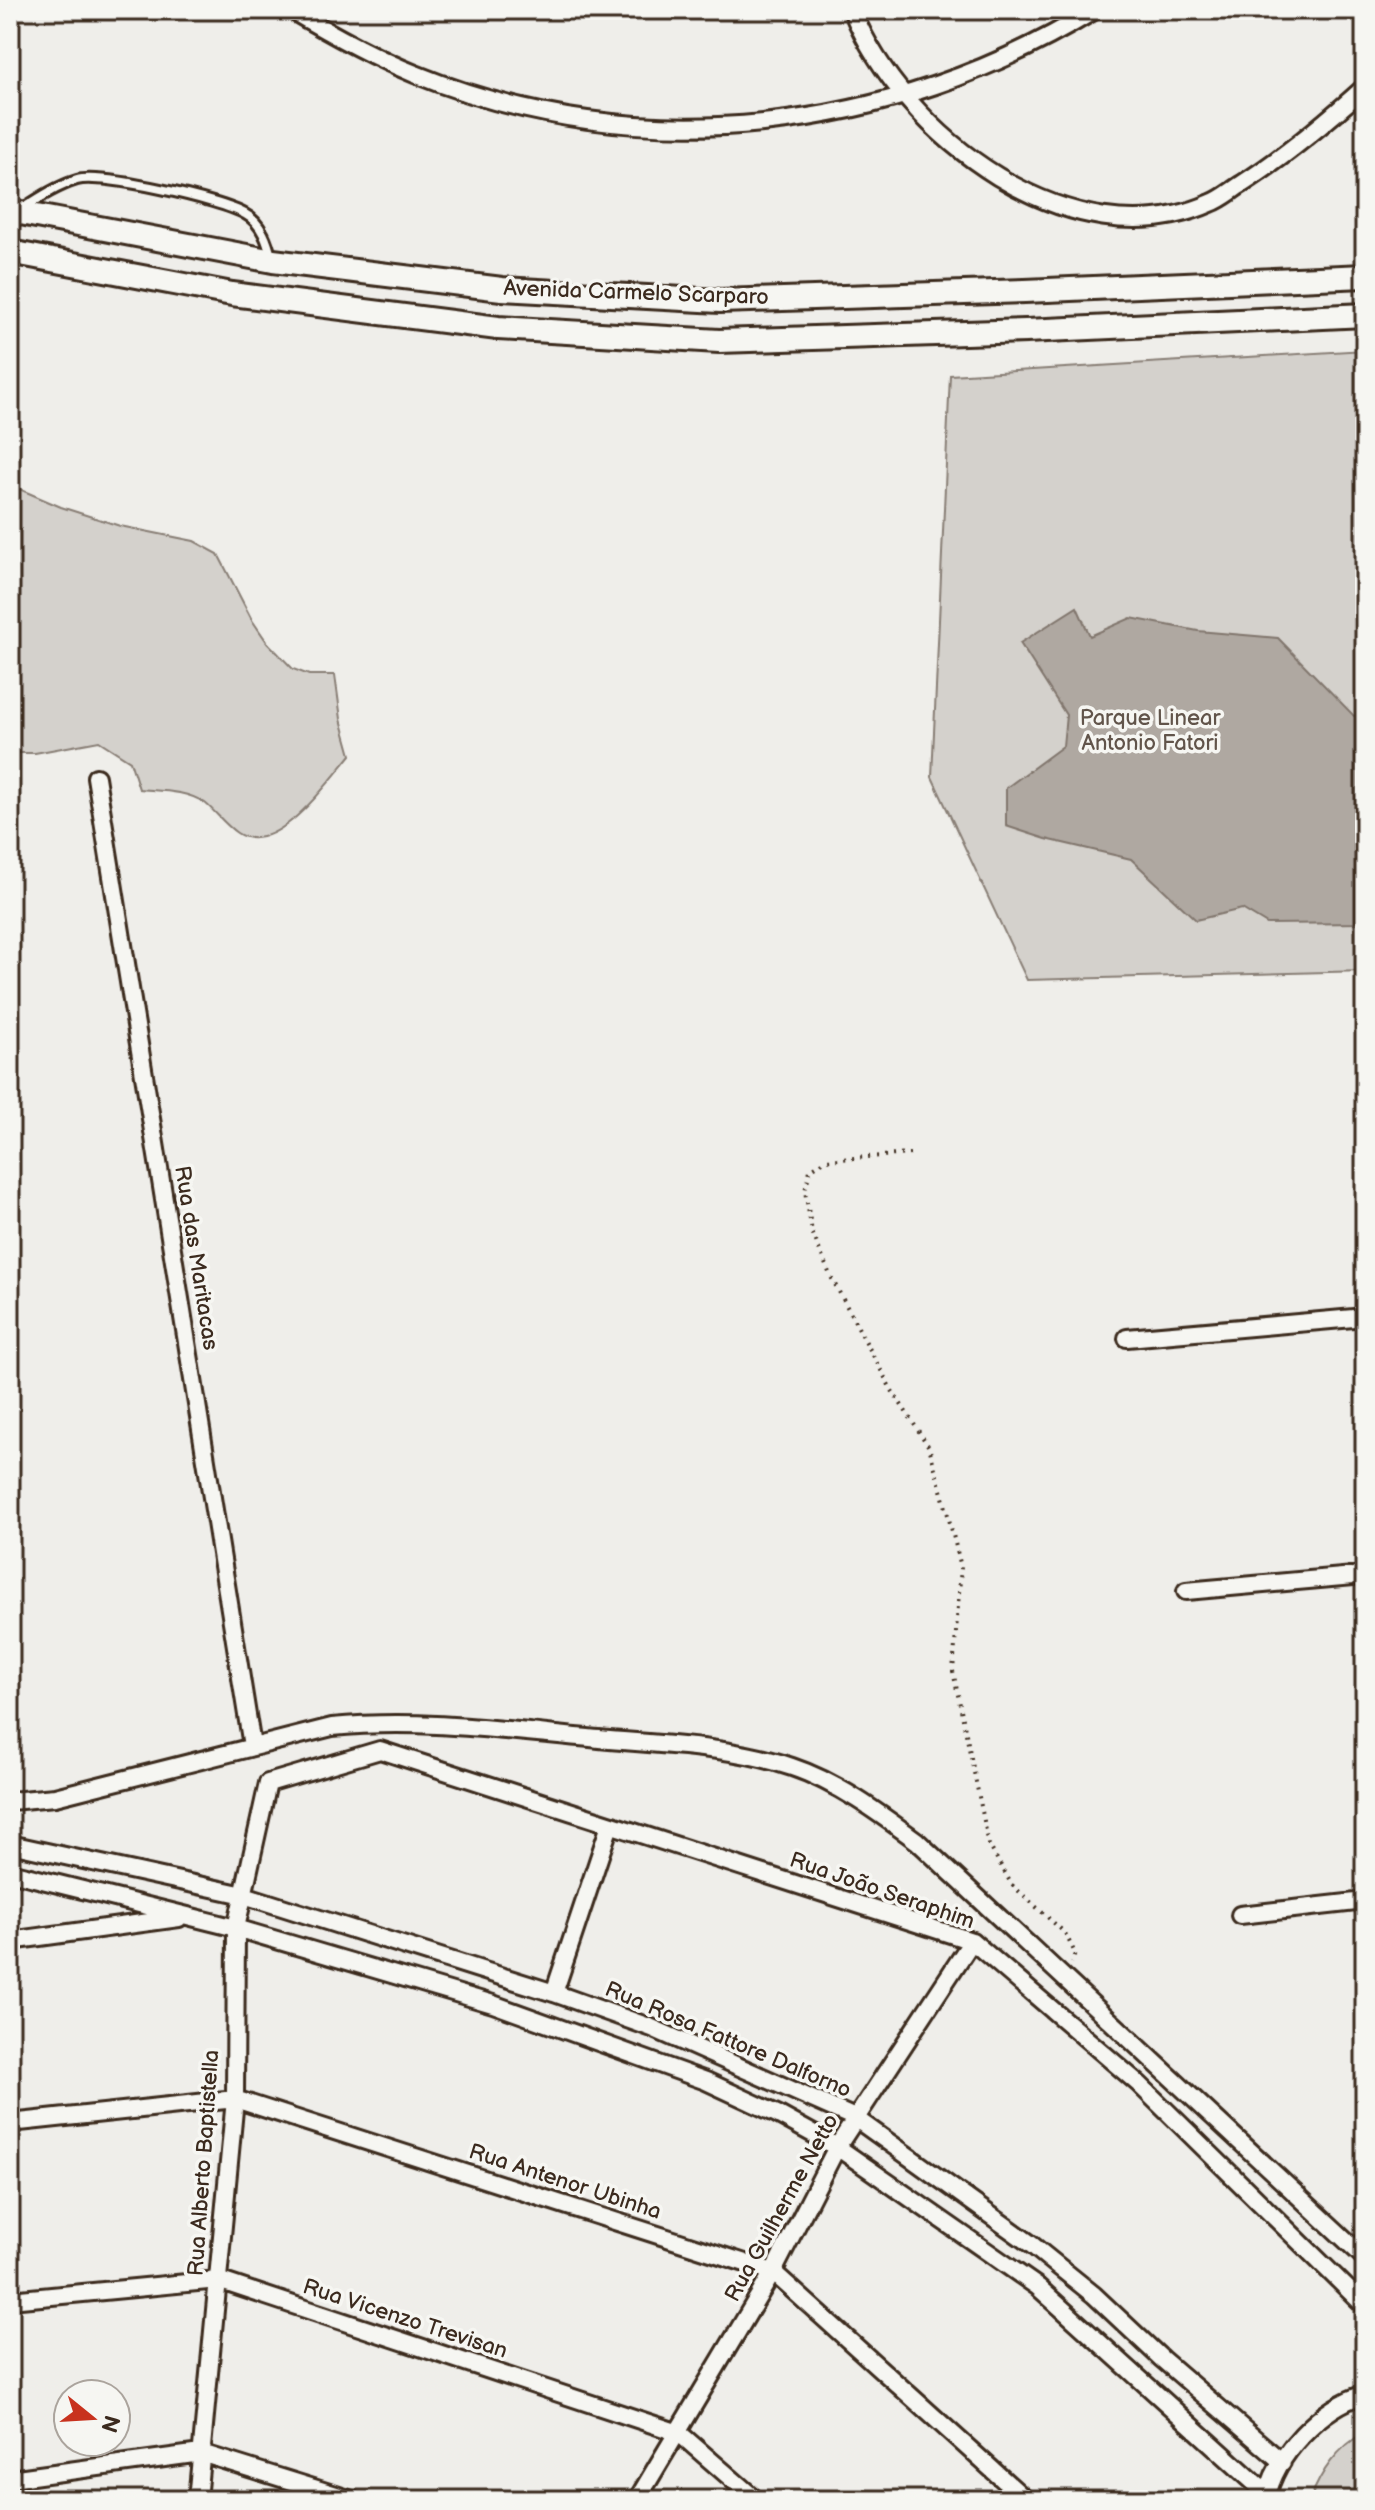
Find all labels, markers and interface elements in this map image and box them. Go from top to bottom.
street label: Avenida Carmelo Scarparo [503,275,769,311]
park label: Parque Linear Antonio Fatori [1080,705,1221,757]
street label: Rua das Maritacas [168,1164,224,1352]
street label: Rua João Seraphim [786,1847,978,1935]
street label: Rua Rosa Fattore Dalforno [601,1976,855,2104]
street label: Rua Alberto Baptistella [183,2049,225,2277]
street label: Rua Guilherme Netto [719,2109,845,2307]
street label: Rua Antenor Ubinha [465,2138,665,2226]
street label: Rua Vicenzo Trevisan [299,2273,511,2365]
north arrow [52,2378,132,2458]
text: N [94,2412,125,2436]

